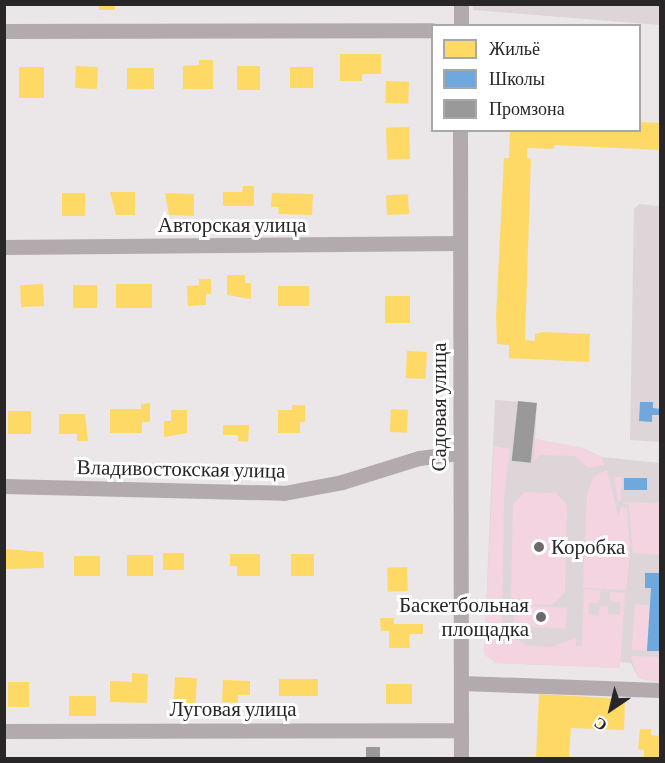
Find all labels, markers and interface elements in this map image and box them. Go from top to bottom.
legend [431,24,641,132]
text: Жильё [489,39,540,59]
text: Школы [489,69,545,89]
text: Промзона [489,99,565,119]
street label: Авторская улица [158,212,306,238]
street label: Садовая улица [426,343,452,471]
street label: Владивостокская улица [76,455,286,483]
place label: Коробка [551,534,625,560]
marker: Коробка [532,540,546,554]
place label: Баскетбольная площадка [399,592,529,642]
marker: Баскетбольная площадка [534,610,548,624]
north arrow [581,679,641,739]
street label: Луговая улица [169,696,297,722]
text: С [591,714,610,734]

